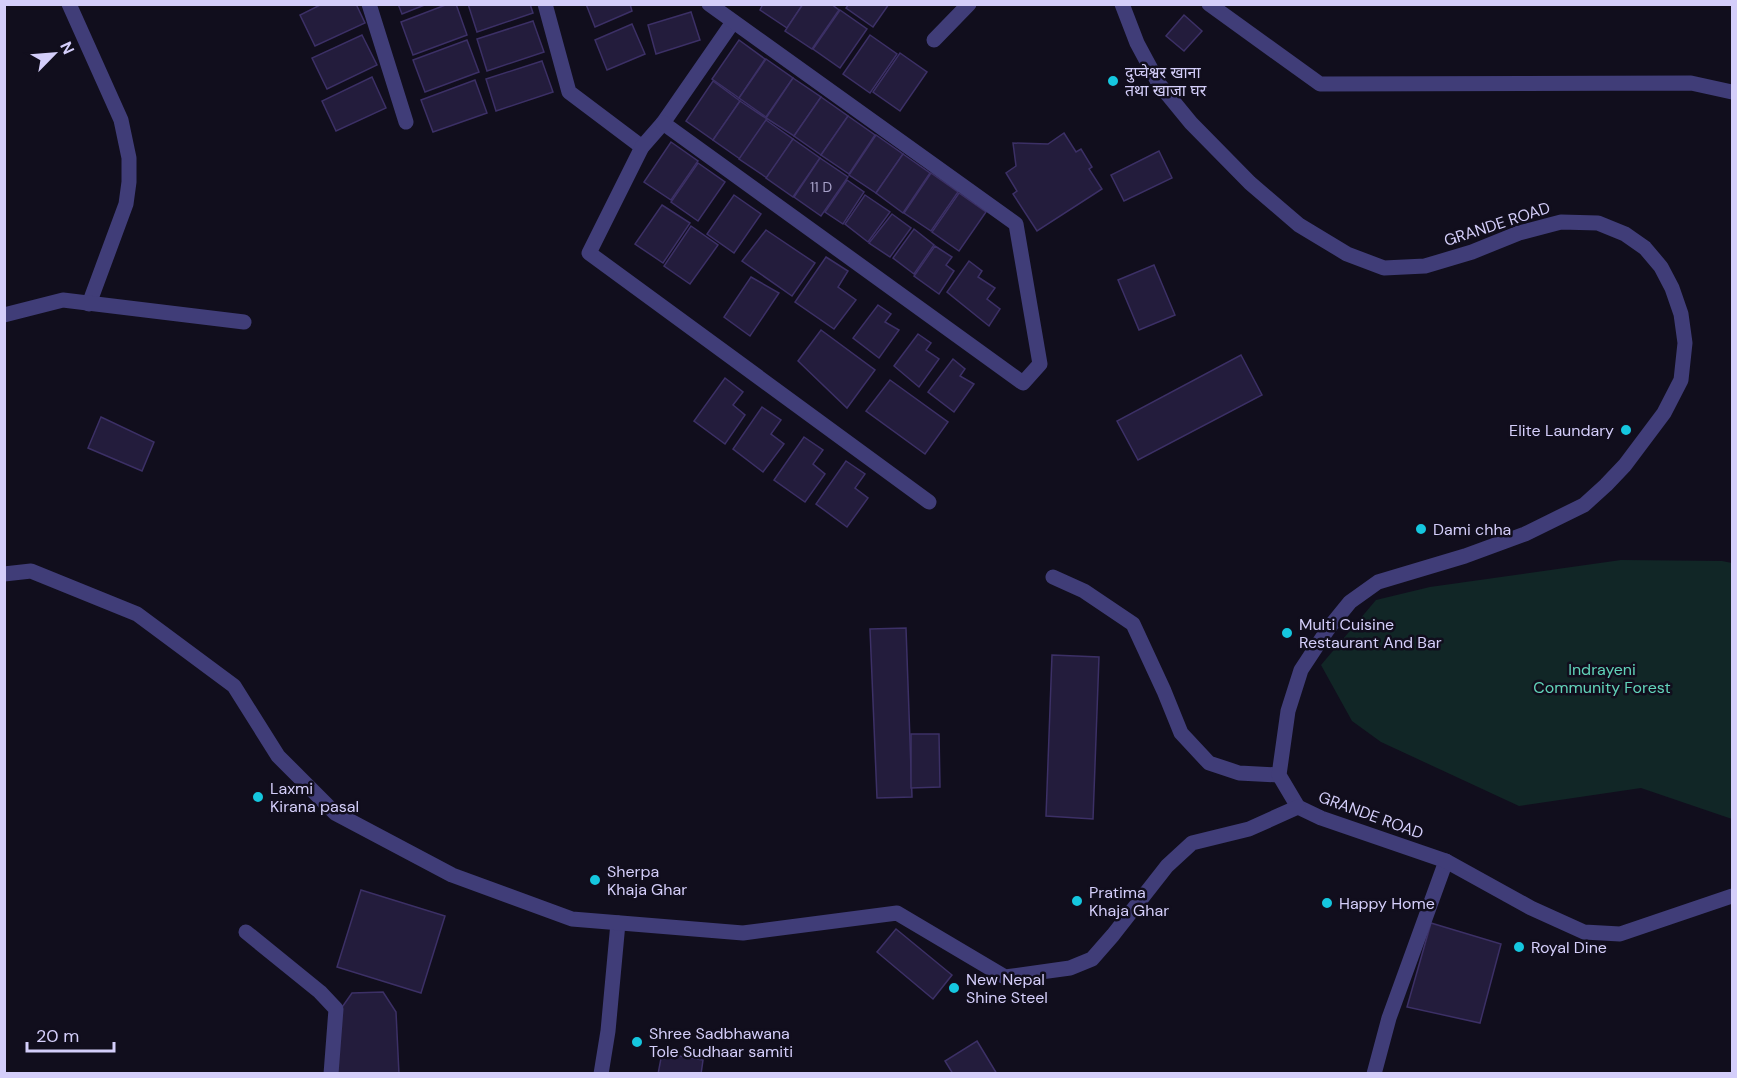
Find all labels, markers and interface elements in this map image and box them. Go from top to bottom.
north arrow [24,24,84,84]
text: N [55,38,79,58]
place label: दुप्चेश्वर खाना तथा खाजा घर [1125,62,1207,101]
marker: दुप्चेश्वर खाना तथा खाजा घर [1106,74,1120,88]
house number: 11 D [810,178,832,196]
street label: GRANDE ROAD [1441,197,1553,251]
place label: Elite Laundary [1509,420,1614,441]
marker: Elite Laundary [1619,423,1633,437]
place label: Dami chha [1433,519,1511,540]
marker: Dami chha [1414,522,1428,536]
place label: Multi Cuisine Restaurant And Bar [1299,614,1442,653]
marker: Multi Cuisine Restaurant And Bar [1280,626,1294,640]
park label: Indrayeni Community Forest [1533,659,1671,698]
place label: Laxmi Kirana pasal [270,778,359,817]
street label: GRANDE ROAD [1316,786,1426,844]
marker: Laxmi Kirana pasal [251,790,265,804]
place label: Sherpa Khaja Ghar [607,861,687,900]
marker: Sherpa Khaja Ghar [588,873,602,887]
place label: Pratima Khaja Ghar [1089,882,1169,921]
place label: Happy Home [1339,893,1435,914]
marker: Pratima Khaja Ghar [1070,894,1084,908]
marker: Happy Home [1320,896,1334,910]
place label: Royal Dine [1531,937,1607,958]
marker: Royal Dine [1512,940,1526,954]
place label: New Nepal Shine Steel [966,969,1048,1008]
marker: New Nepal Shine Steel [947,981,961,995]
scale bar [27,1015,114,1053]
place label: Shree Sadbhawana Tole Sudhaar samiti [649,1023,793,1062]
text: 20 m [36,1024,79,1048]
marker: Shree Sadbhawana Tole Sudhaar samiti [630,1035,644,1049]

